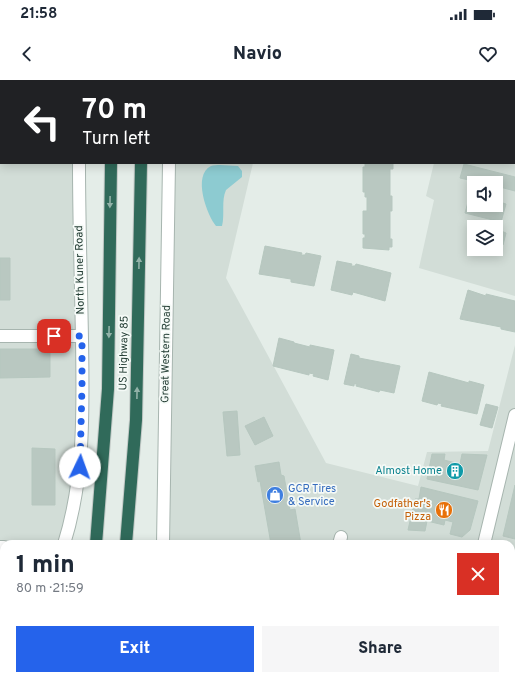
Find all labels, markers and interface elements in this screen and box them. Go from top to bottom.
text: 21:58 [20,5,57,24]
icon: back [16,43,38,65]
text: Navio [233,43,282,66]
icon: heart [477,43,499,65]
text: 70 m [82,93,147,129]
icon: left [16,96,68,148]
text: Turn left [82,128,150,151]
map controls [467,176,503,256]
button: sound [467,176,503,212]
one-way arrow [107,196,113,209]
button: layers [467,220,503,256]
street label: North Kuner Road [72,225,88,315]
one-way arrow [136,256,142,269]
street label: Great Western Road [158,305,174,403]
street label: US Highway 85 [116,315,132,391]
pin [37,319,71,353]
icon: arrive [43,325,65,347]
one-way arrow [105,326,112,338]
one-way arrow [133,387,140,399]
position arrow [59,446,101,488]
building icon: Almost Home [445,461,465,481]
place label: Almost Home [375,464,442,478]
place label: GCR Tires & Service [288,482,336,509]
shop icon: GCR Tires & Service [265,485,285,505]
place label: Godfather's Pizza [374,497,431,524]
restaurant icon: Godfather's Pizza [434,500,454,520]
text: 1 min [16,551,75,581]
button: close [457,553,499,595]
text: 80 m · 21:59 [16,581,84,597]
button: Exit [16,626,254,672]
button: Share [262,626,499,672]

